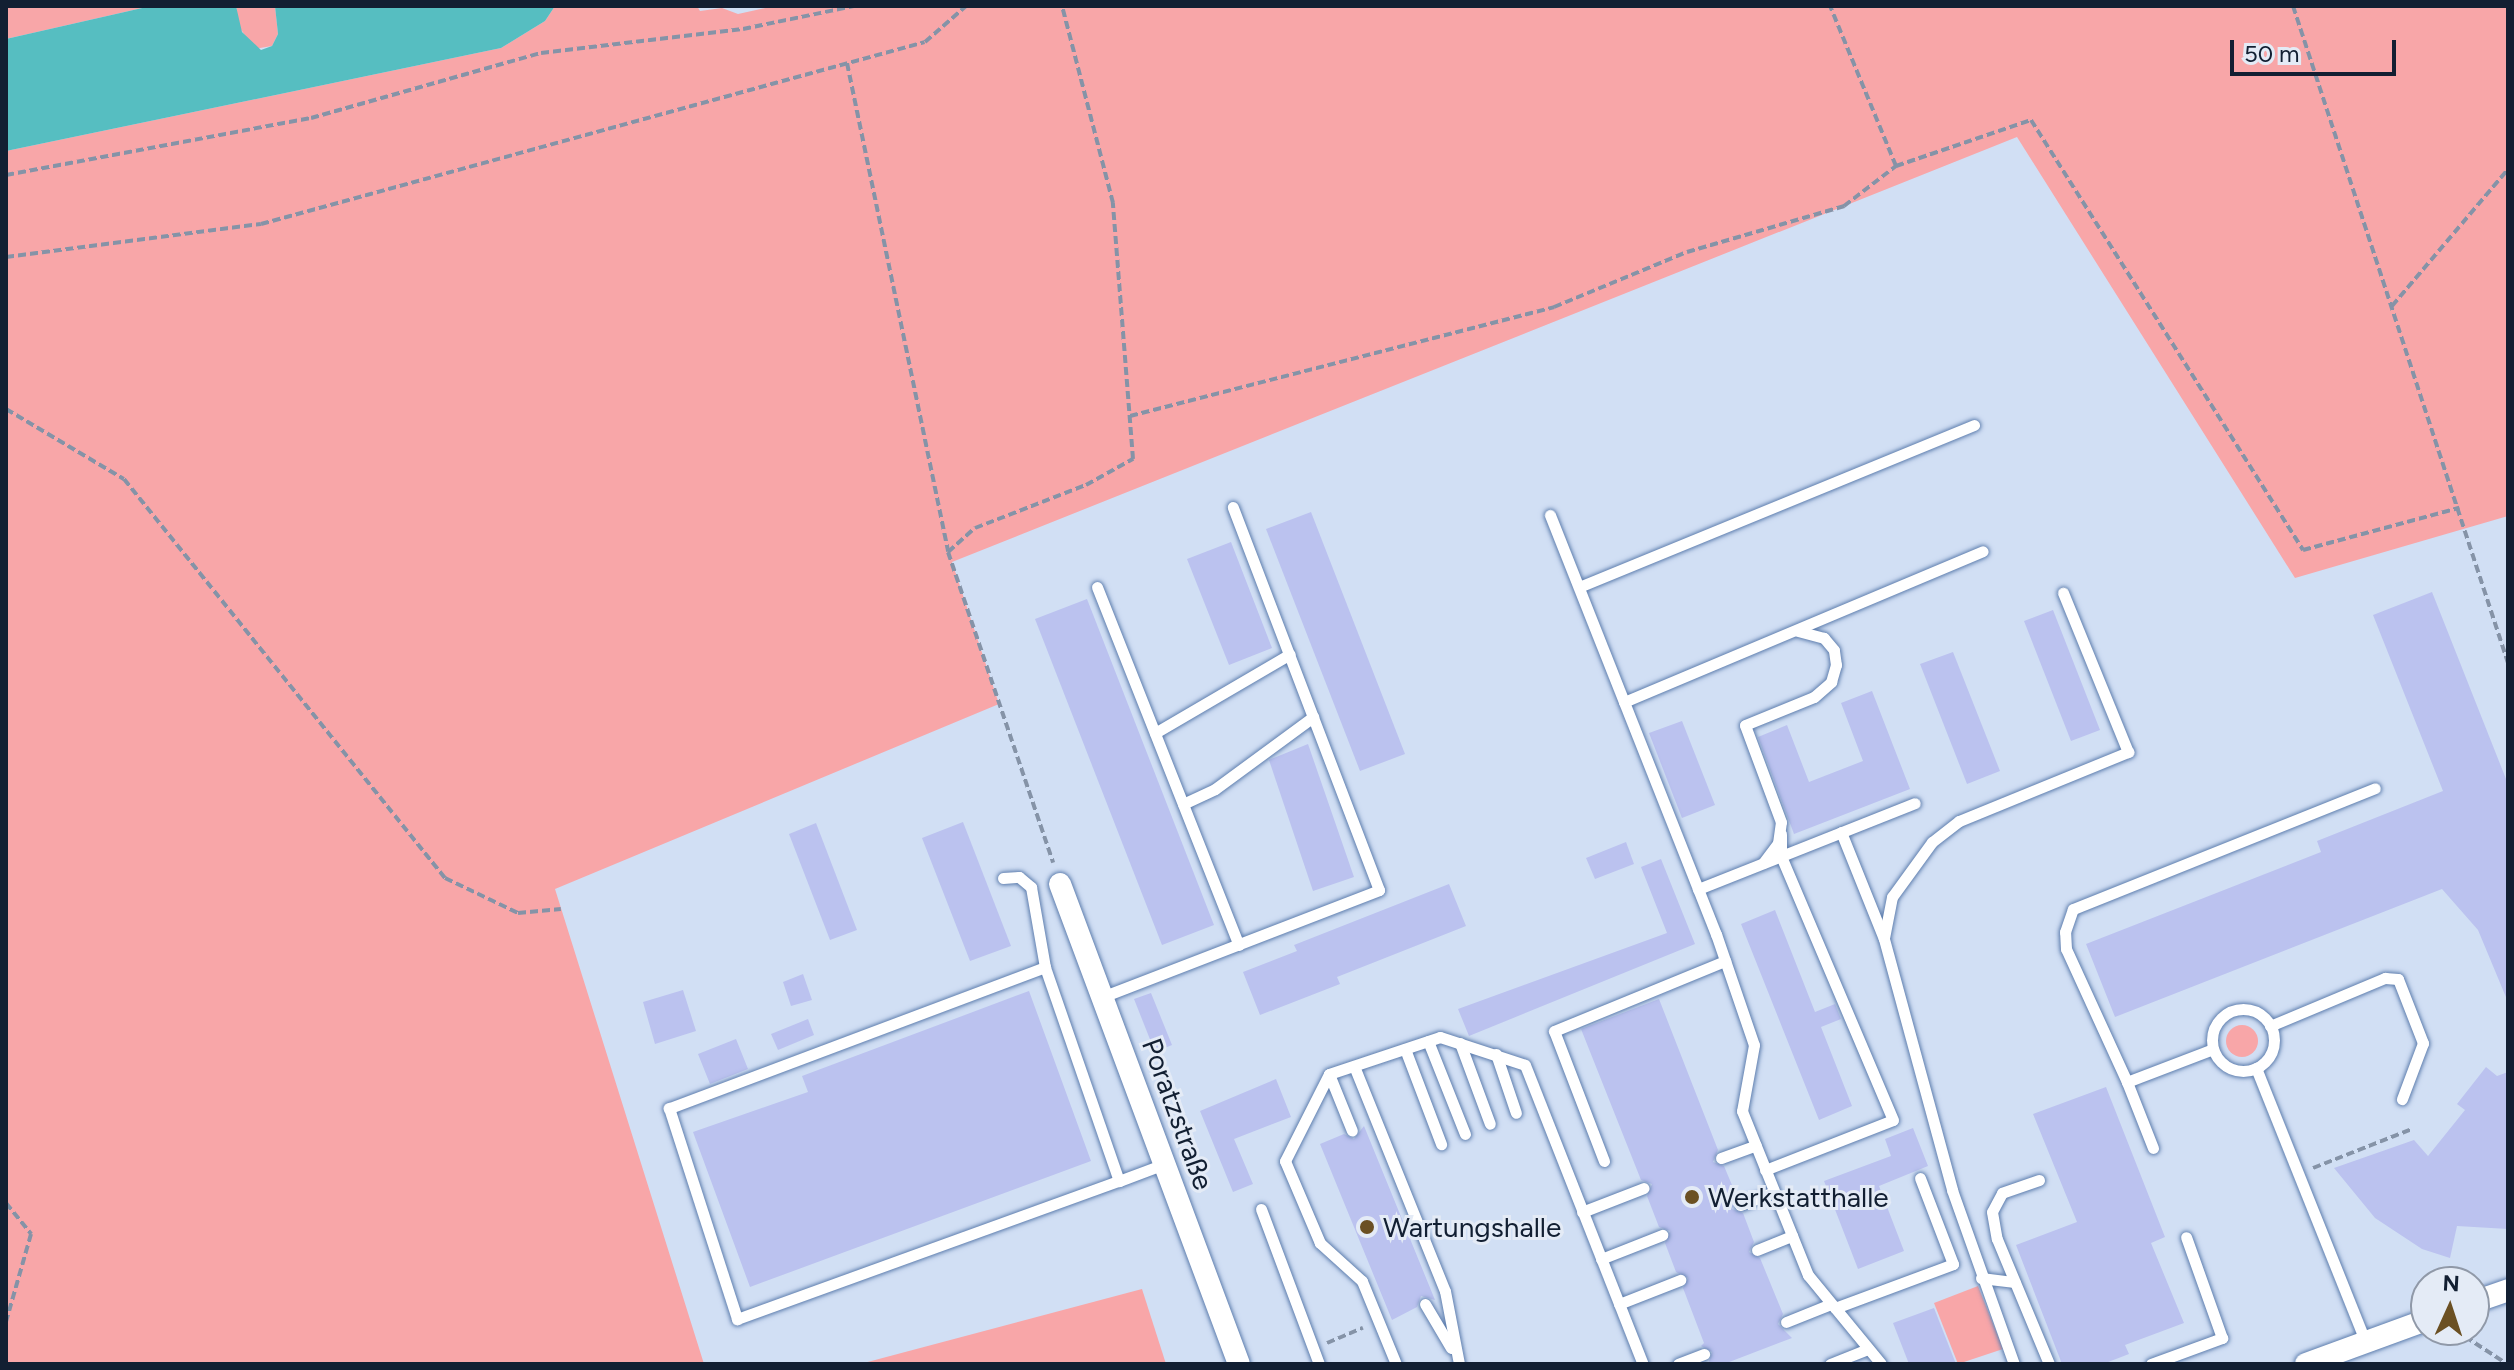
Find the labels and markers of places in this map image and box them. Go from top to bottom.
place label: Werkstatthalle [1708,1180,1889,1214]
marker: Werkstatthalle [1683,1188,1701,1206]
place label: Wartungshalle [1383,1210,1561,1244]
marker: Wartungshalle [1358,1218,1376,1236]

